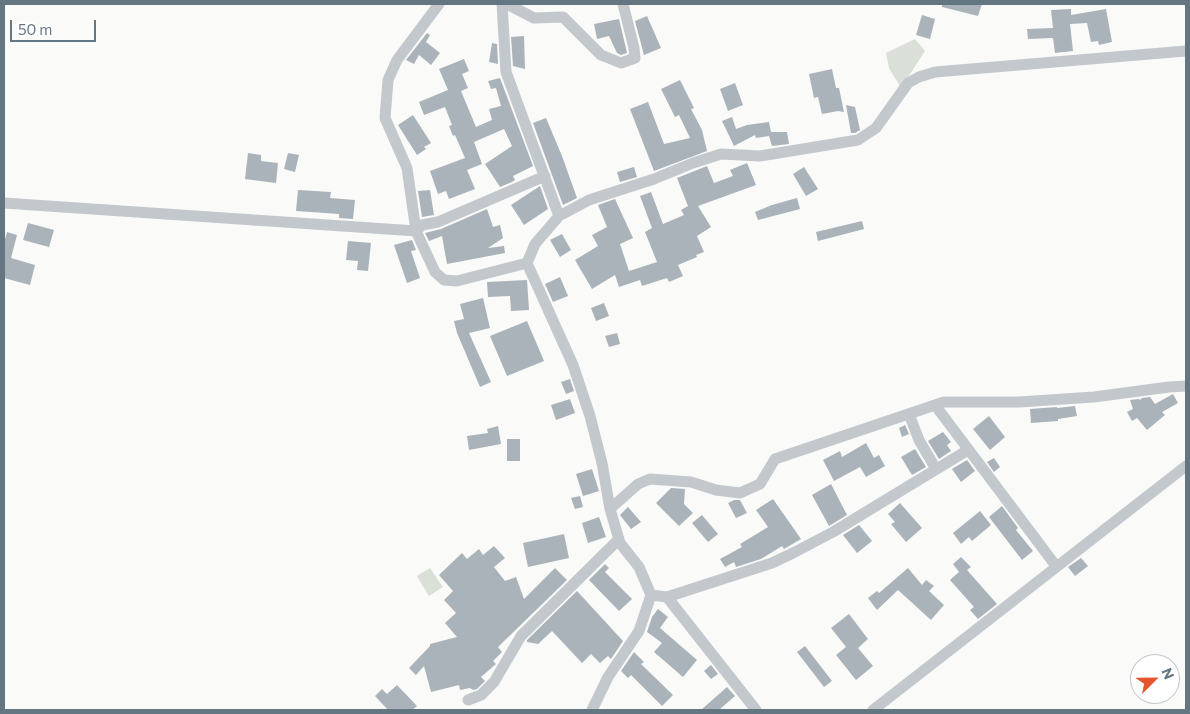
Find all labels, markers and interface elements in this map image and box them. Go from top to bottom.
scale bar [12,10,99,42]
text: 50 m [18,20,52,38]
north arrow [1130,654,1180,704]
text: N [1158,665,1178,681]

